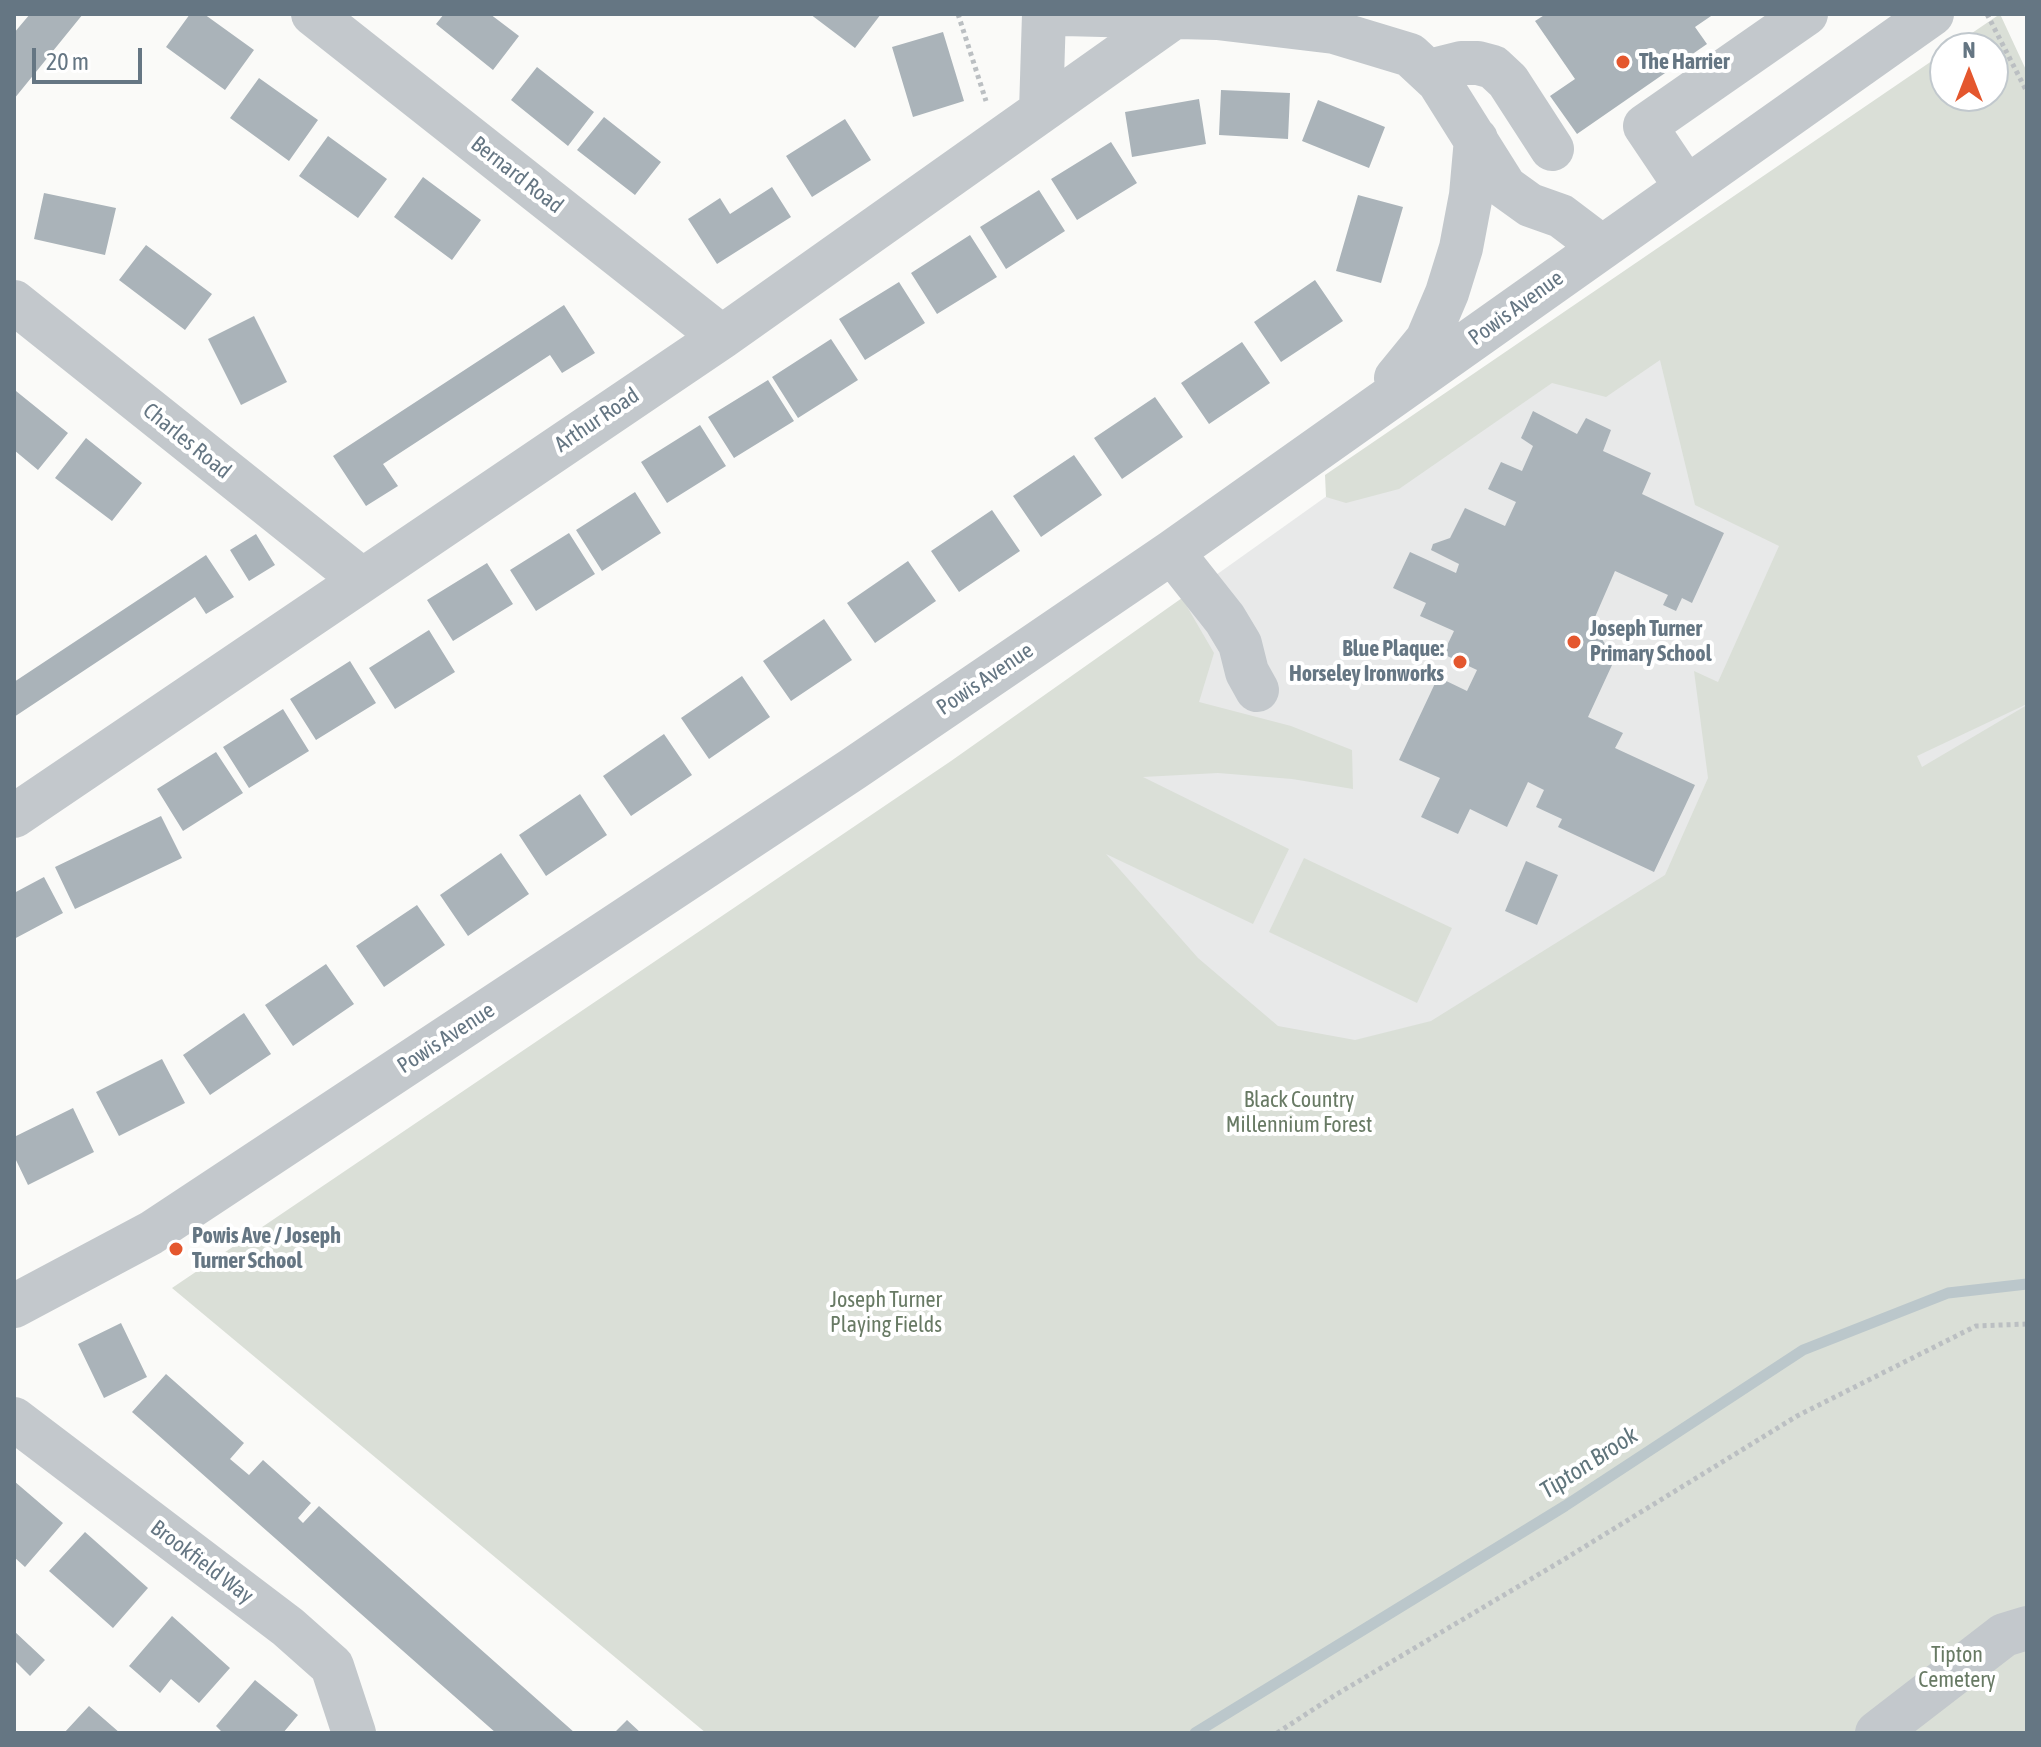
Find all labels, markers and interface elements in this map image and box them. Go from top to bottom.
scale bar [36,32,146,82]
north arrow [1929,32,2009,112]
text: N [1963,37,1975,63]
text: 20 m [46,48,89,75]
place label: The Harrier [1639,49,1729,75]
marker: The Harrier [1614,53,1632,71]
street label: Bernard Road [466,131,568,219]
street label: Powis Avenue [1464,265,1568,351]
street label: Arthur Road [550,382,644,458]
street label: Charles Road [138,397,236,485]
place label: Joseph Turner Primary School [1590,616,1712,668]
marker: Joseph Turner Primary School [1565,633,1583,651]
place label: Blue Plaque: Horseley Ironworks [1289,636,1444,688]
street label: Powis Avenue [932,637,1038,721]
marker: Blue Plaque: Horseley Ironworks [1451,653,1469,671]
street label: Powis Avenue [392,997,500,1079]
park label: Black Country Millennium Forest [1226,1087,1372,1138]
place label: Powis Ave / Joseph Turner School [192,1223,341,1274]
marker: Powis Ave / Joseph Turner School [167,1240,185,1258]
park label: Joseph Turner Playing Fields [830,1287,942,1338]
water label: Tipton Brook [1535,1421,1643,1505]
street label: Brookfield Way [145,1515,259,1609]
park label: Tipton Cemetery [1918,1642,1996,1694]

